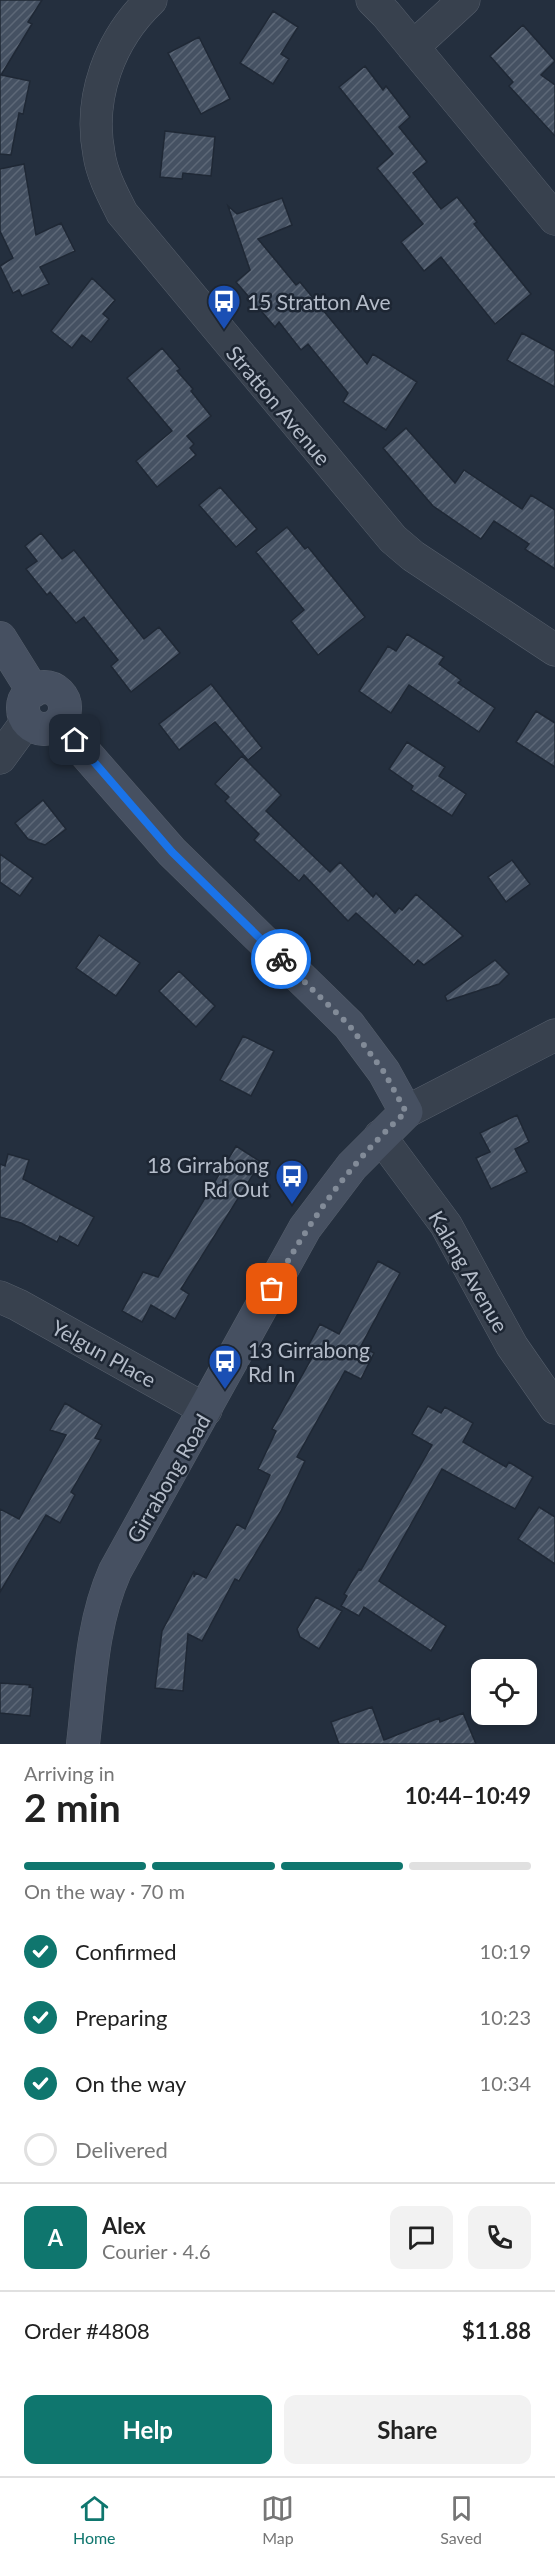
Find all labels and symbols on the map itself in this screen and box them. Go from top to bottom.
bus stop icon: 15 Stratton Ave [206,283,242,330]
place label: 15 Stratton Ave [247,289,391,314]
street label: Stratton Avenue [222,340,336,470]
pin [49,714,100,765]
courier [251,929,311,989]
place label: 18 Girrabong Rd Out [147,1152,269,1201]
bus stop icon: 18 Girrabong Rd Out [274,1158,310,1205]
street label: Kalang Avenue [424,1206,514,1336]
pin [246,1263,297,1314]
street label: Yelgun Place [47,1314,161,1392]
place label: 13 Girrabong Rd In [248,1337,370,1386]
bus stop icon: 13 Girrabong Rd In [207,1343,243,1390]
street label: Girrabong Road [121,1409,215,1547]

